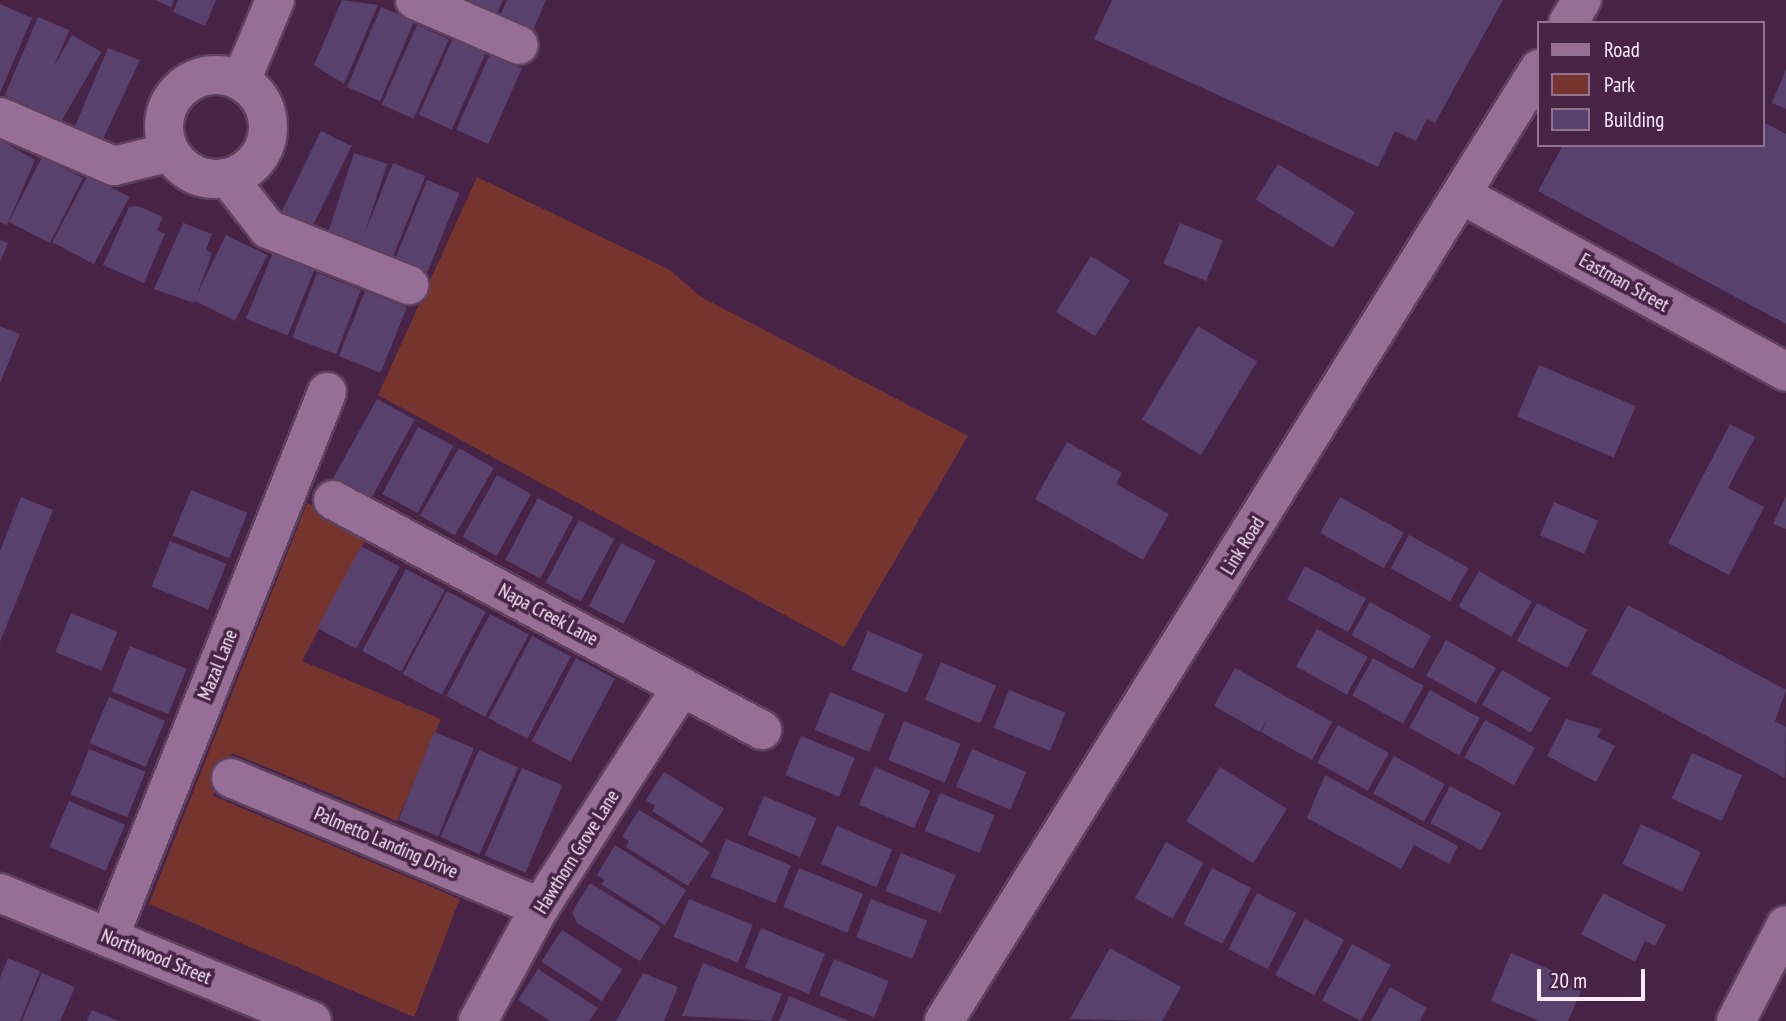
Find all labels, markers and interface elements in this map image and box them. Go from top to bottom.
legend [1538,21,1765,147]
text: Road [1604,36,1640,63]
text: Park [1604,71,1635,98]
text: Building [1604,106,1664,133]
street label: Eastman Street [1575,249,1673,317]
street label: Link Road [1216,513,1270,579]
street label: Napa Creek Lane [494,579,602,651]
street label: Mazal Lane [194,626,242,704]
street label: Hawthorn Grove Lane [530,786,624,918]
street label: Palmetto Landing Drive [311,802,461,884]
street label: Northwood Street [98,925,214,989]
scale bar [1541,954,1650,998]
text: 20 m [1550,967,1587,994]

